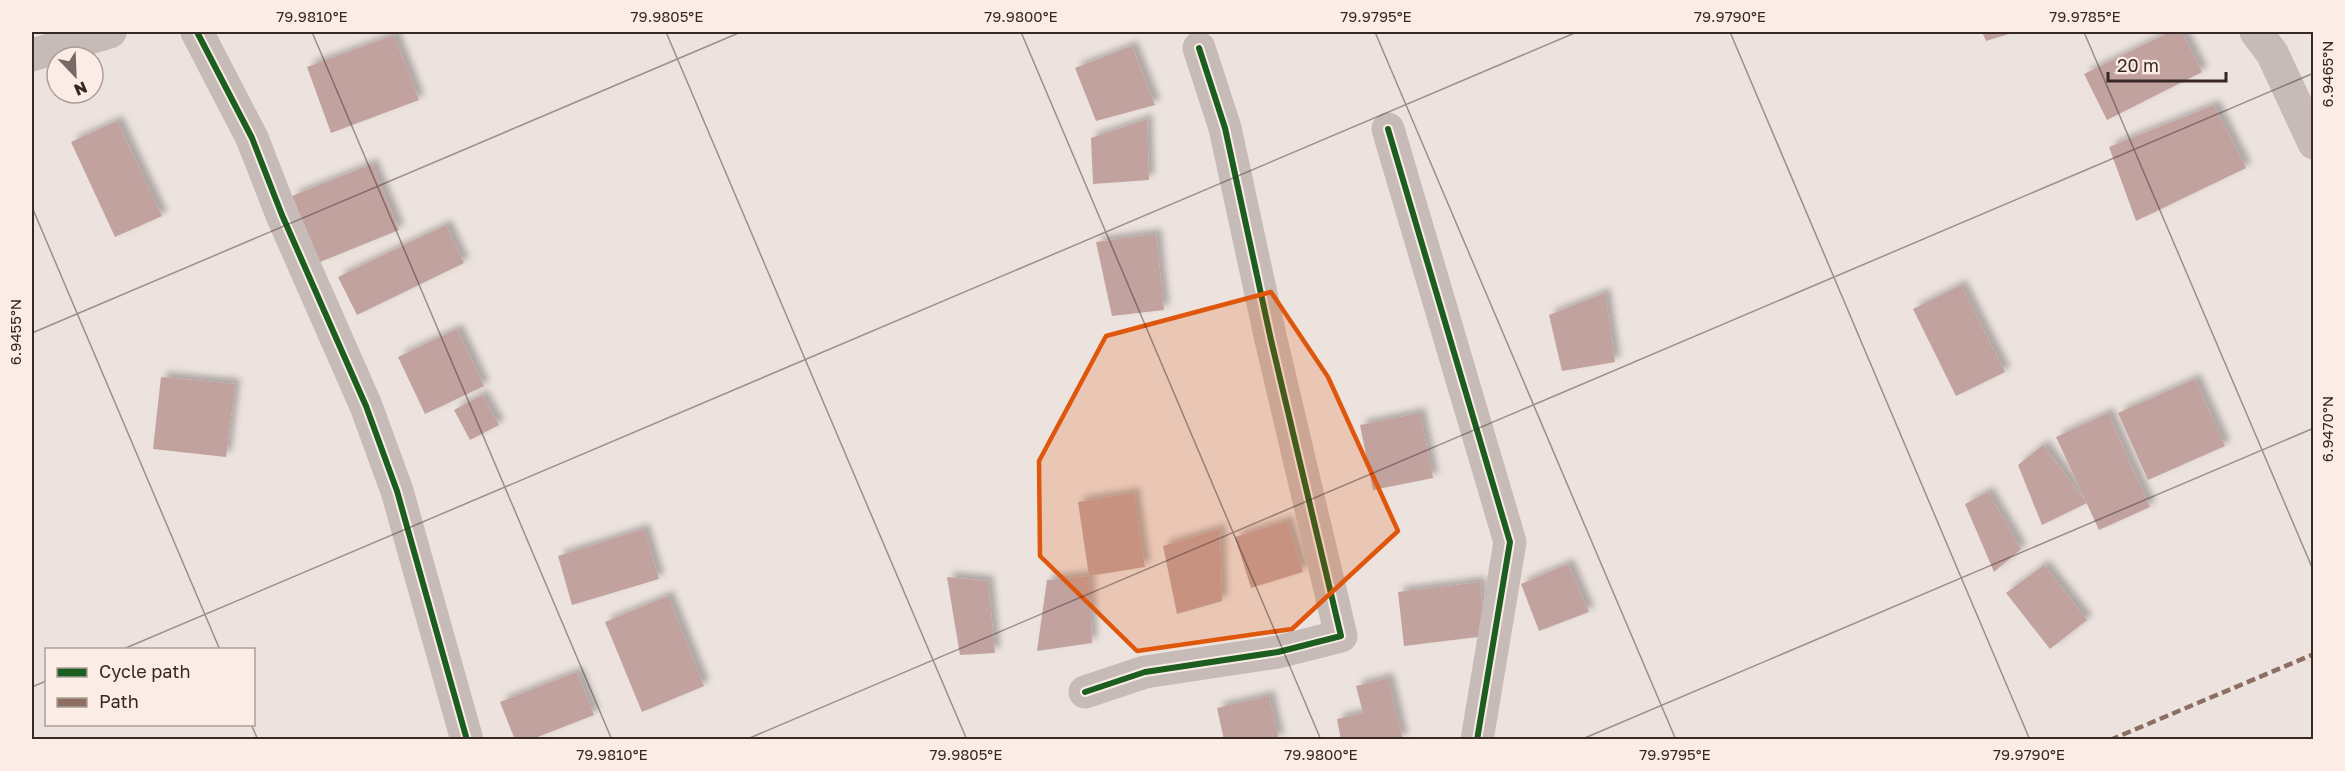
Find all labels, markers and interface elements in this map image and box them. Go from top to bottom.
text: 79.9810°E [276,7,348,25]
text: 79.9805°E [631,7,703,25]
text: 79.9800°E [984,7,1058,25]
text: 79.9795°E [1340,7,1412,25]
text: 79.9790°E [1694,7,1766,25]
text: 79.9785°E [2049,7,2121,25]
text: 6.9465°N [2318,41,2336,107]
north arrow [45,45,105,105]
scale bar [2108,45,2226,83]
text: 20 m [2117,54,2159,76]
text: N [71,77,90,100]
text: 6.9455°N [6,299,24,365]
text: 6.9470°N [2318,396,2336,462]
legend [45,648,255,726]
text: Cycle path [99,660,191,682]
text: Path [99,690,139,712]
text: 79.9810°E [576,745,648,763]
text: 79.9805°E [930,745,1002,763]
text: 79.9800°E [1284,745,1358,763]
text: 79.9795°E [1639,745,1711,763]
text: 79.9790°E [1993,745,2065,763]

